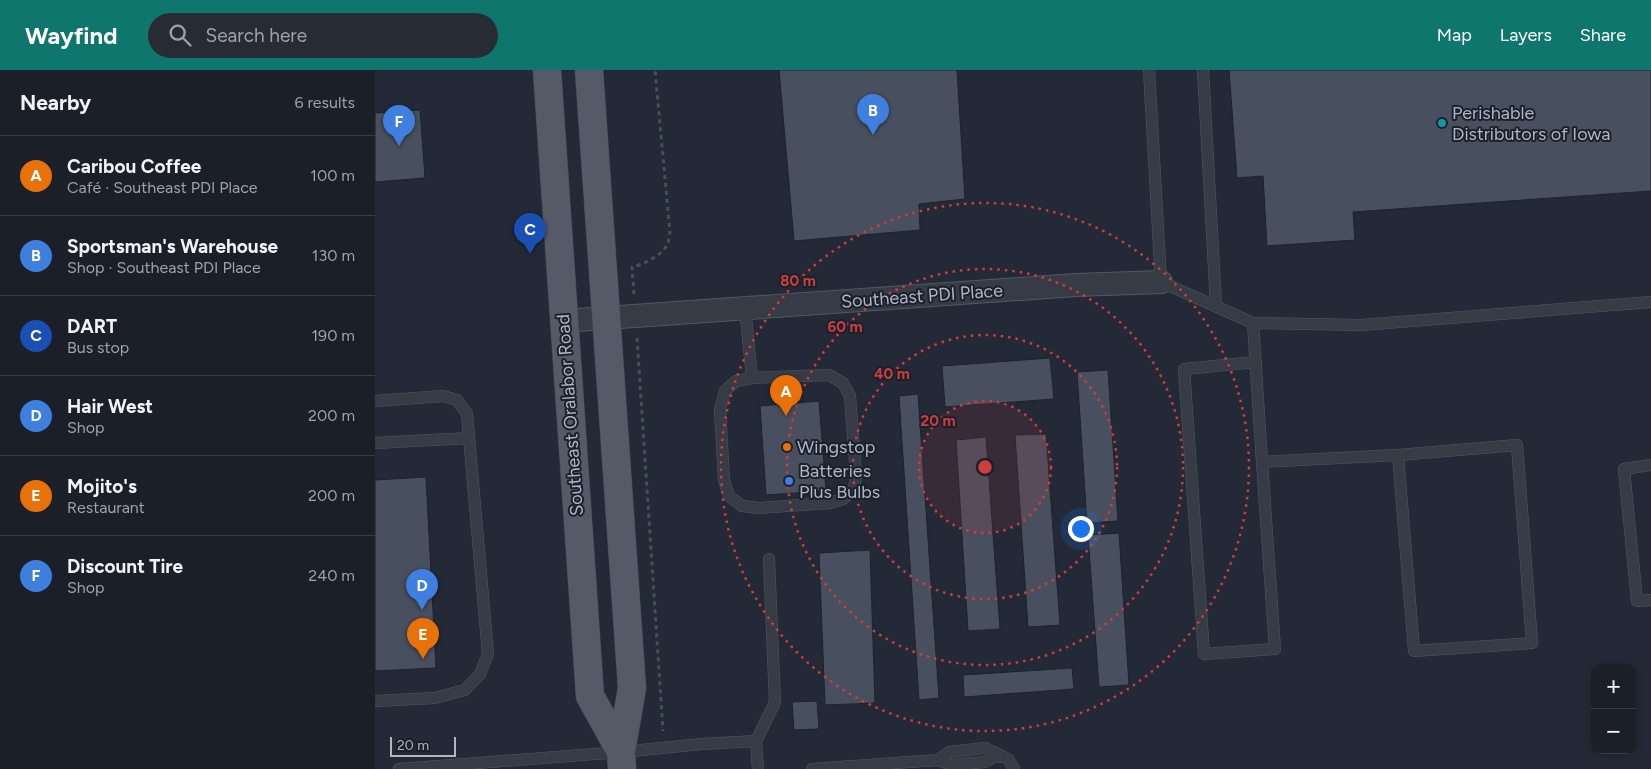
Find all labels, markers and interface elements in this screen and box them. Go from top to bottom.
search box [148,13,498,58]
text: Wayfind [25,21,118,50]
icon: search [166,21,194,49]
text: Search here [206,24,307,47]
text: Map [1437,24,1472,46]
text: Layers [1500,24,1552,46]
text: Share [1580,24,1626,46]
text: Nearby [20,90,91,115]
text: 6 results [294,93,355,112]
pin: B [857,94,889,135]
place label: Perishable Distributors of Iowa [1452,102,1610,145]
pin: F [383,105,415,146]
marker: Perishable Distributors of Iowa [1436,117,1448,129]
text: Caribou Coffee [67,155,201,178]
text: A [30,166,42,185]
text: 100 m [310,166,355,185]
text: Café · Southeast PDI Place [67,178,258,197]
pin: C [514,213,546,254]
text: Sportsman's Warehouse [67,235,278,258]
text: B [31,246,41,265]
text: 130 m [312,246,355,265]
text: Shop · Southeast PDI Place [67,258,261,277]
text: 80 m [780,272,816,290]
street label: Southeast PDI Place [840,279,1004,313]
street label: Southeast Oralabor Road [552,313,588,517]
text: DART [67,315,117,338]
text: 60 m [827,318,863,336]
text: C [30,326,42,345]
text: 190 m [312,326,355,345]
text: Bus stop [67,338,129,357]
text: 40 m [874,365,910,383]
pin: A [770,375,802,416]
text: Hair West [67,395,153,418]
text: D [30,406,42,425]
text: 200 m [308,406,355,425]
text: 20 m [920,412,956,430]
text: Shop [67,418,105,437]
place label: Wingstop [797,436,875,458]
marker: Wingstop [781,441,793,453]
centre of rings [976,458,994,476]
place label: Batteries Plus Bulbs [799,460,880,503]
text: Mojito's [67,475,137,498]
marker: Batteries Plus Bulbs [783,475,795,487]
text: E [31,486,41,505]
text: 200 m [308,486,355,505]
text: Restaurant [67,498,145,517]
your location [1068,516,1094,542]
text: Discount Tire [67,555,183,578]
text: F [32,566,40,585]
text: 240 m [308,566,355,585]
pin: D [406,569,438,610]
text: Shop [67,578,105,597]
pin: E [407,618,439,659]
map controls [1591,664,1636,754]
button: + [1591,664,1636,709]
button: − [1591,709,1636,754]
scale bar [390,734,456,757]
text: 20 m [397,737,429,754]

